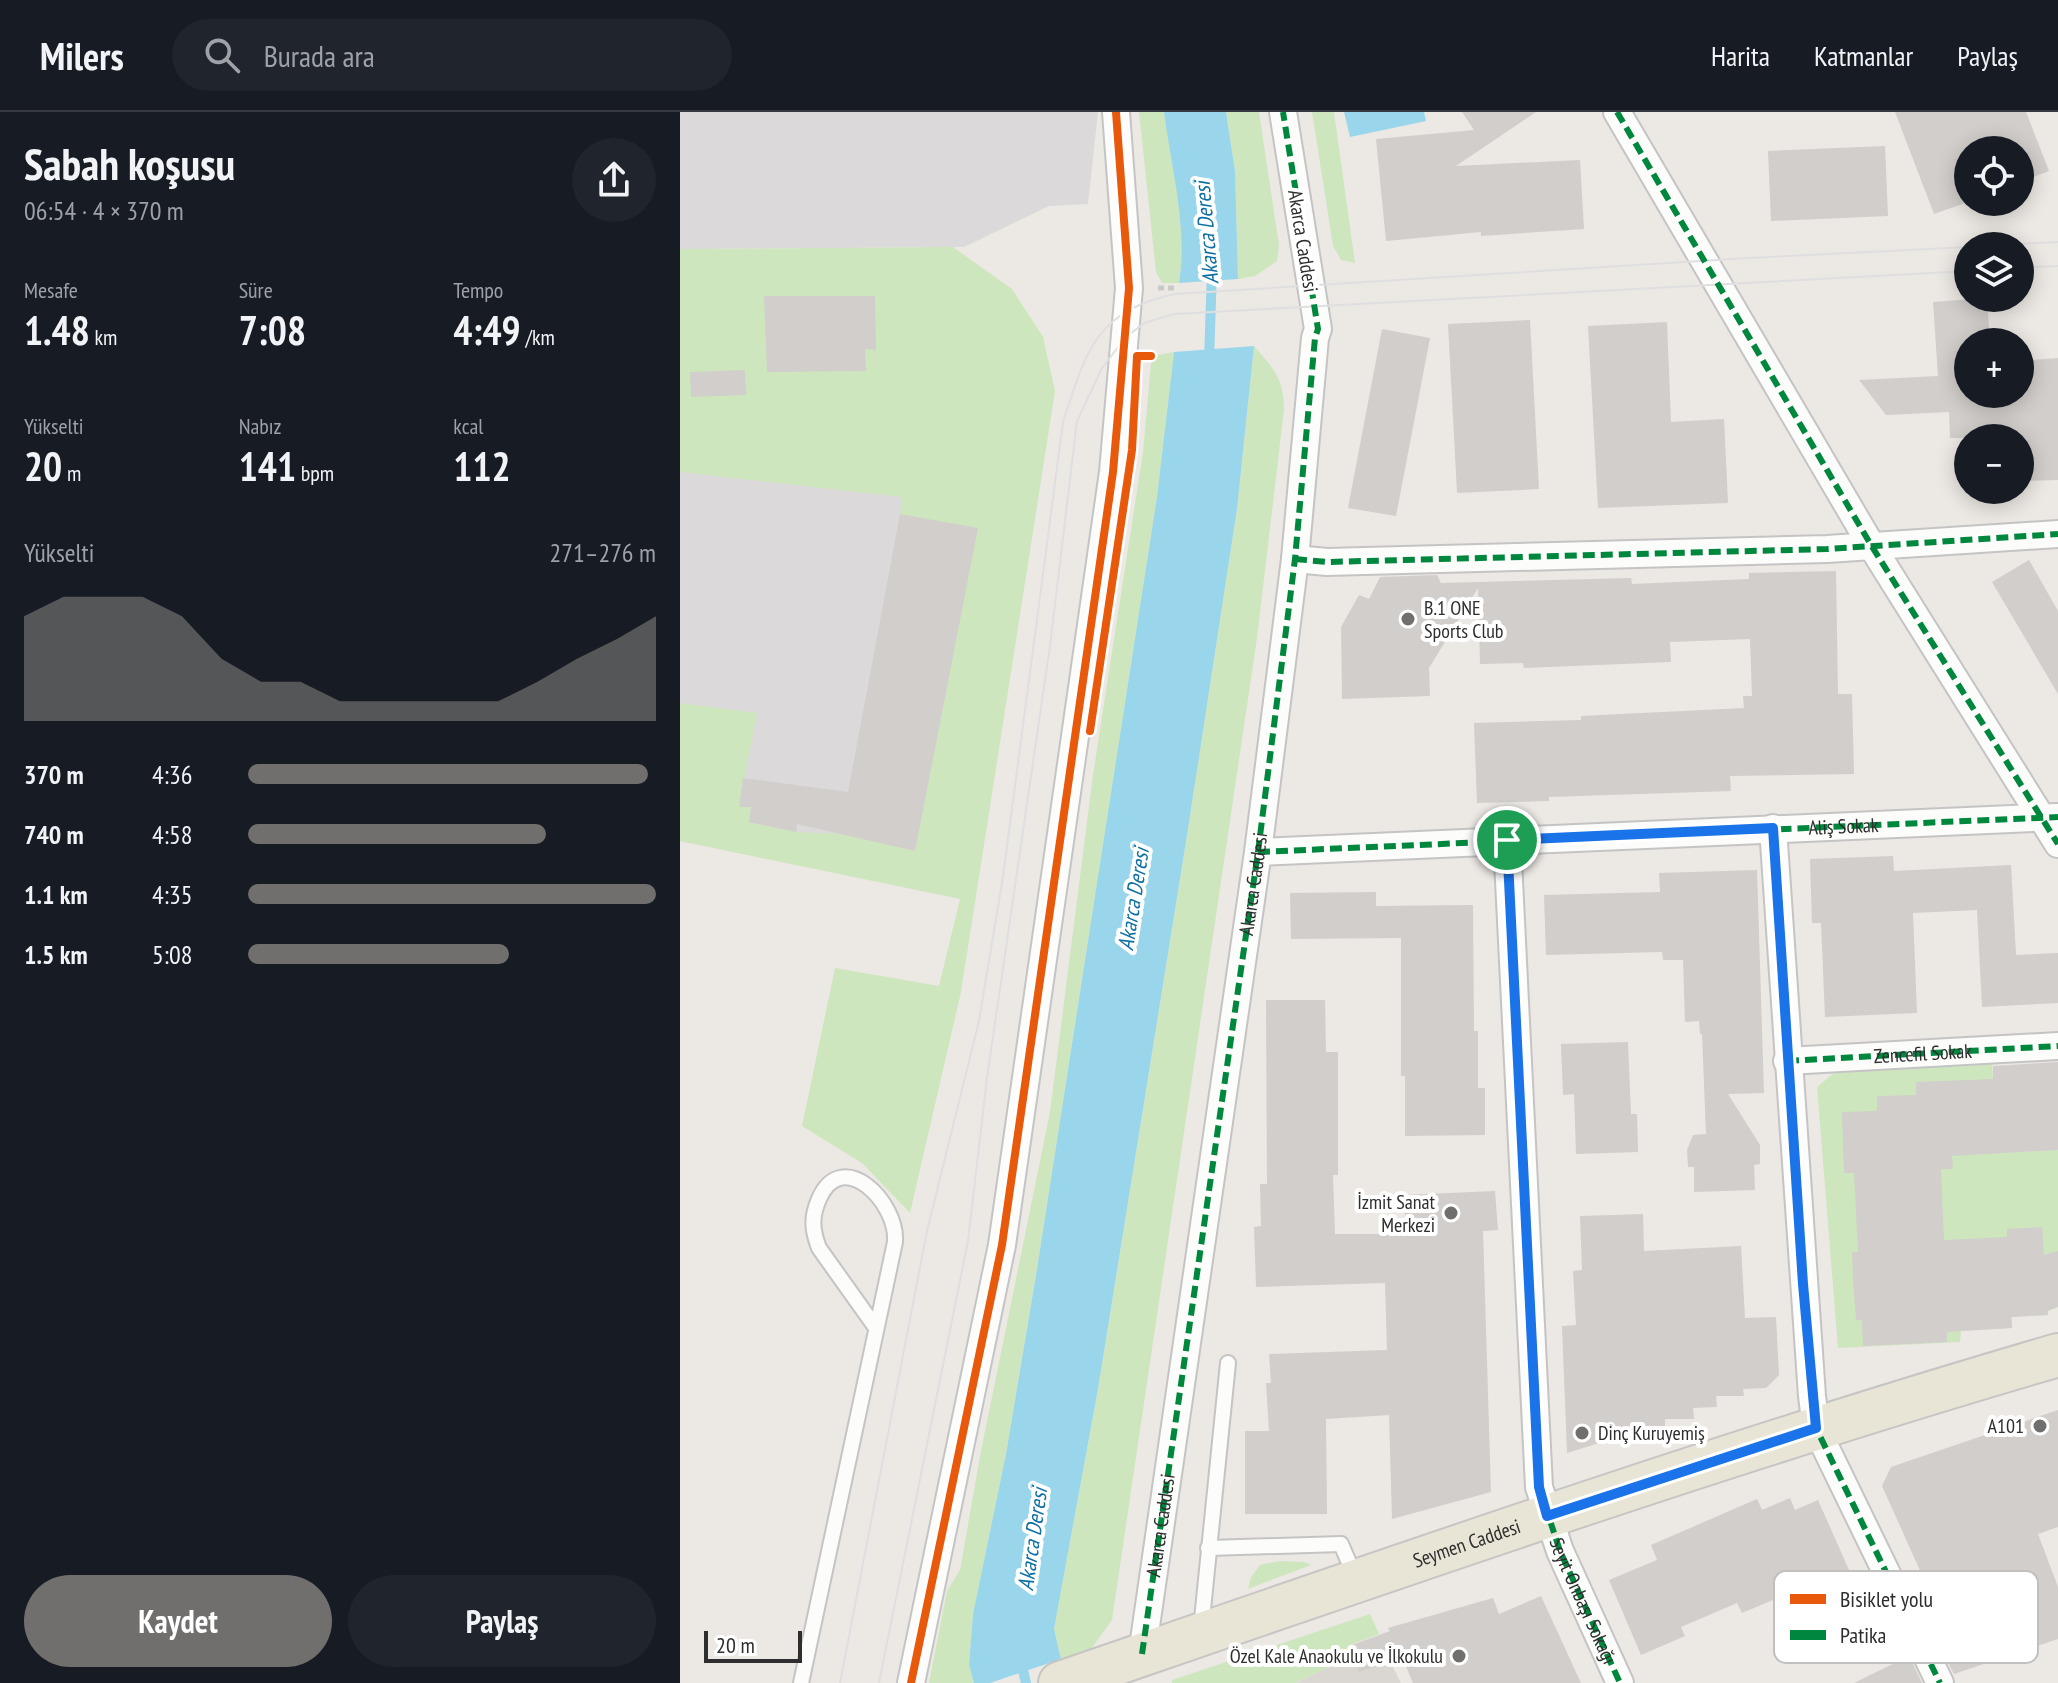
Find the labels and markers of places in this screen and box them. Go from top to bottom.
place label: B.1 ONE Sports Club [1424,595,1504,644]
marker: B.1 ONE Sports Club [1399,610,1417,628]
pin [1473,806,1541,874]
place label: İzmit Sanat Merkezi [1357,1189,1435,1238]
marker: İzmit Sanat Merkezi [1442,1204,1460,1222]
place label: A101 [1988,1413,2024,1439]
marker: A101 [2031,1417,2049,1435]
place label: Dinç Kuruyemiş [1598,1420,1705,1446]
marker: Dinç Kuruyemiş [1573,1424,1591,1442]
place label: Özel Kale Anaokulu ve İlkokulu [1230,1643,1443,1669]
marker: Özel Kale Anaokulu ve İlkokulu [1450,1647,1468,1665]

